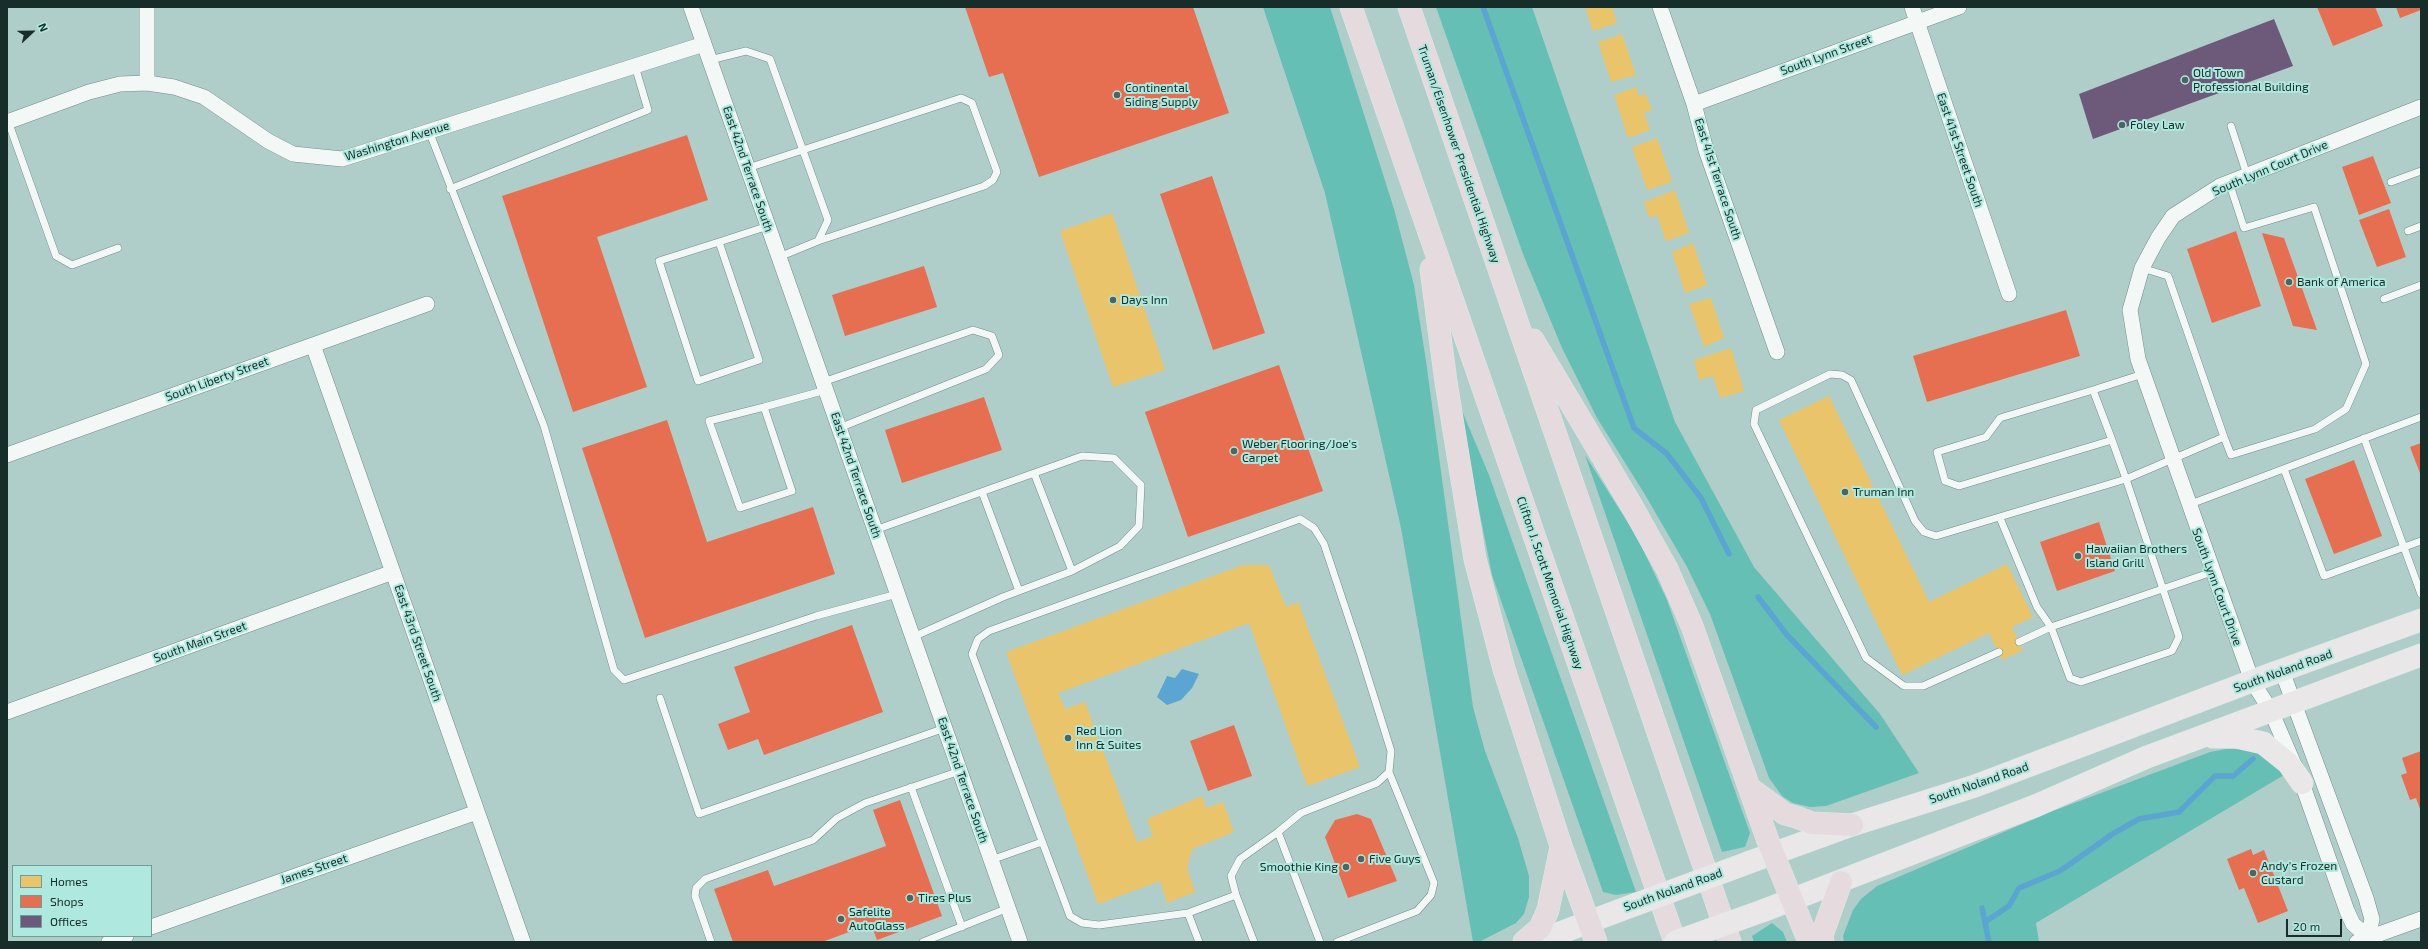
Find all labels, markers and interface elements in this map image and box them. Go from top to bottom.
north arrow [12,12,52,52]
text: N [36,21,51,33]
street label: South Lynn Street [1778,32,1874,78]
street label: Truman/Eisenhower Presidential Highway [1415,43,1503,265]
place label: Old Town Professional Building [2193,66,2309,94]
marker: Old Town Professional Building [2180,75,2190,85]
place label: Continental Siding Supply [1125,81,1198,109]
marker: Continental Siding Supply [1112,90,1122,100]
street label: East 41st Street South [1934,91,1986,209]
street label: East 42nd Terrace South [720,104,776,234]
street label: East 41st Terrace South [1691,116,1745,242]
street label: Washington Avenue [343,118,451,164]
place label: Foley Law [2130,118,2185,132]
marker: Foley Law [2117,120,2127,130]
street label: South Lynn Court Drive [2210,137,2330,199]
place label: Bank of America [2297,275,2385,289]
marker: Bank of America [2284,277,2294,287]
place label: Days Inn [1121,293,1168,307]
marker: Days Inn [1108,295,1118,305]
street label: South Liberty Street [163,354,271,404]
street label: East 42nd Terrace South [828,410,884,540]
place label: Weber Flooring/Joe's Carpet [1242,437,1357,465]
marker: Weber Flooring/Joe's Carpet [1229,446,1239,456]
place label: Truman Inn [1853,485,1914,499]
marker: Truman Inn [1840,487,1850,497]
street label: Clifton J. Scott Memorial Highway [1514,495,1586,671]
street label: South Lynn Court Drive [2189,526,2245,648]
place label: Hawaiian Brothers Island Grill [2086,542,2187,570]
marker: Hawaiian Brothers Island Grill [2073,551,2083,561]
street label: East 43rd Street South [391,583,445,703]
street label: South Main Street [152,619,248,665]
street label: South Noland Road [2232,646,2334,696]
street label: East 42nd Terrace South [935,715,991,845]
place label: Red Lion Inn & Suites [1076,724,1141,752]
marker: Red Lion Inn & Suites [1063,733,1073,743]
street label: South Noland Road [1927,759,2031,807]
street label: James Street [279,851,349,887]
place label: Five Guys [1369,852,1421,866]
marker: Five Guys [1356,854,1366,864]
place label: Andy's Frozen Custard [2261,859,2337,887]
place label: Smoothie King [1260,860,1338,874]
marker: Smoothie King [1341,862,1351,872]
legend [12,865,152,937]
street label: South Noland Road [1622,865,1724,915]
marker: Andy's Frozen Custard [2248,868,2258,878]
text: Homes [50,874,88,888]
place label: Tires Plus [918,891,971,905]
marker: Tires Plus [905,893,915,903]
text: Shops [50,894,84,908]
place label: Safelite AutoGlass [849,905,905,933]
scale bar [2288,911,2344,937]
text: Offices [50,914,87,928]
marker: Safelite AutoGlass [836,914,846,924]
text: 20 m [2293,919,2320,933]

